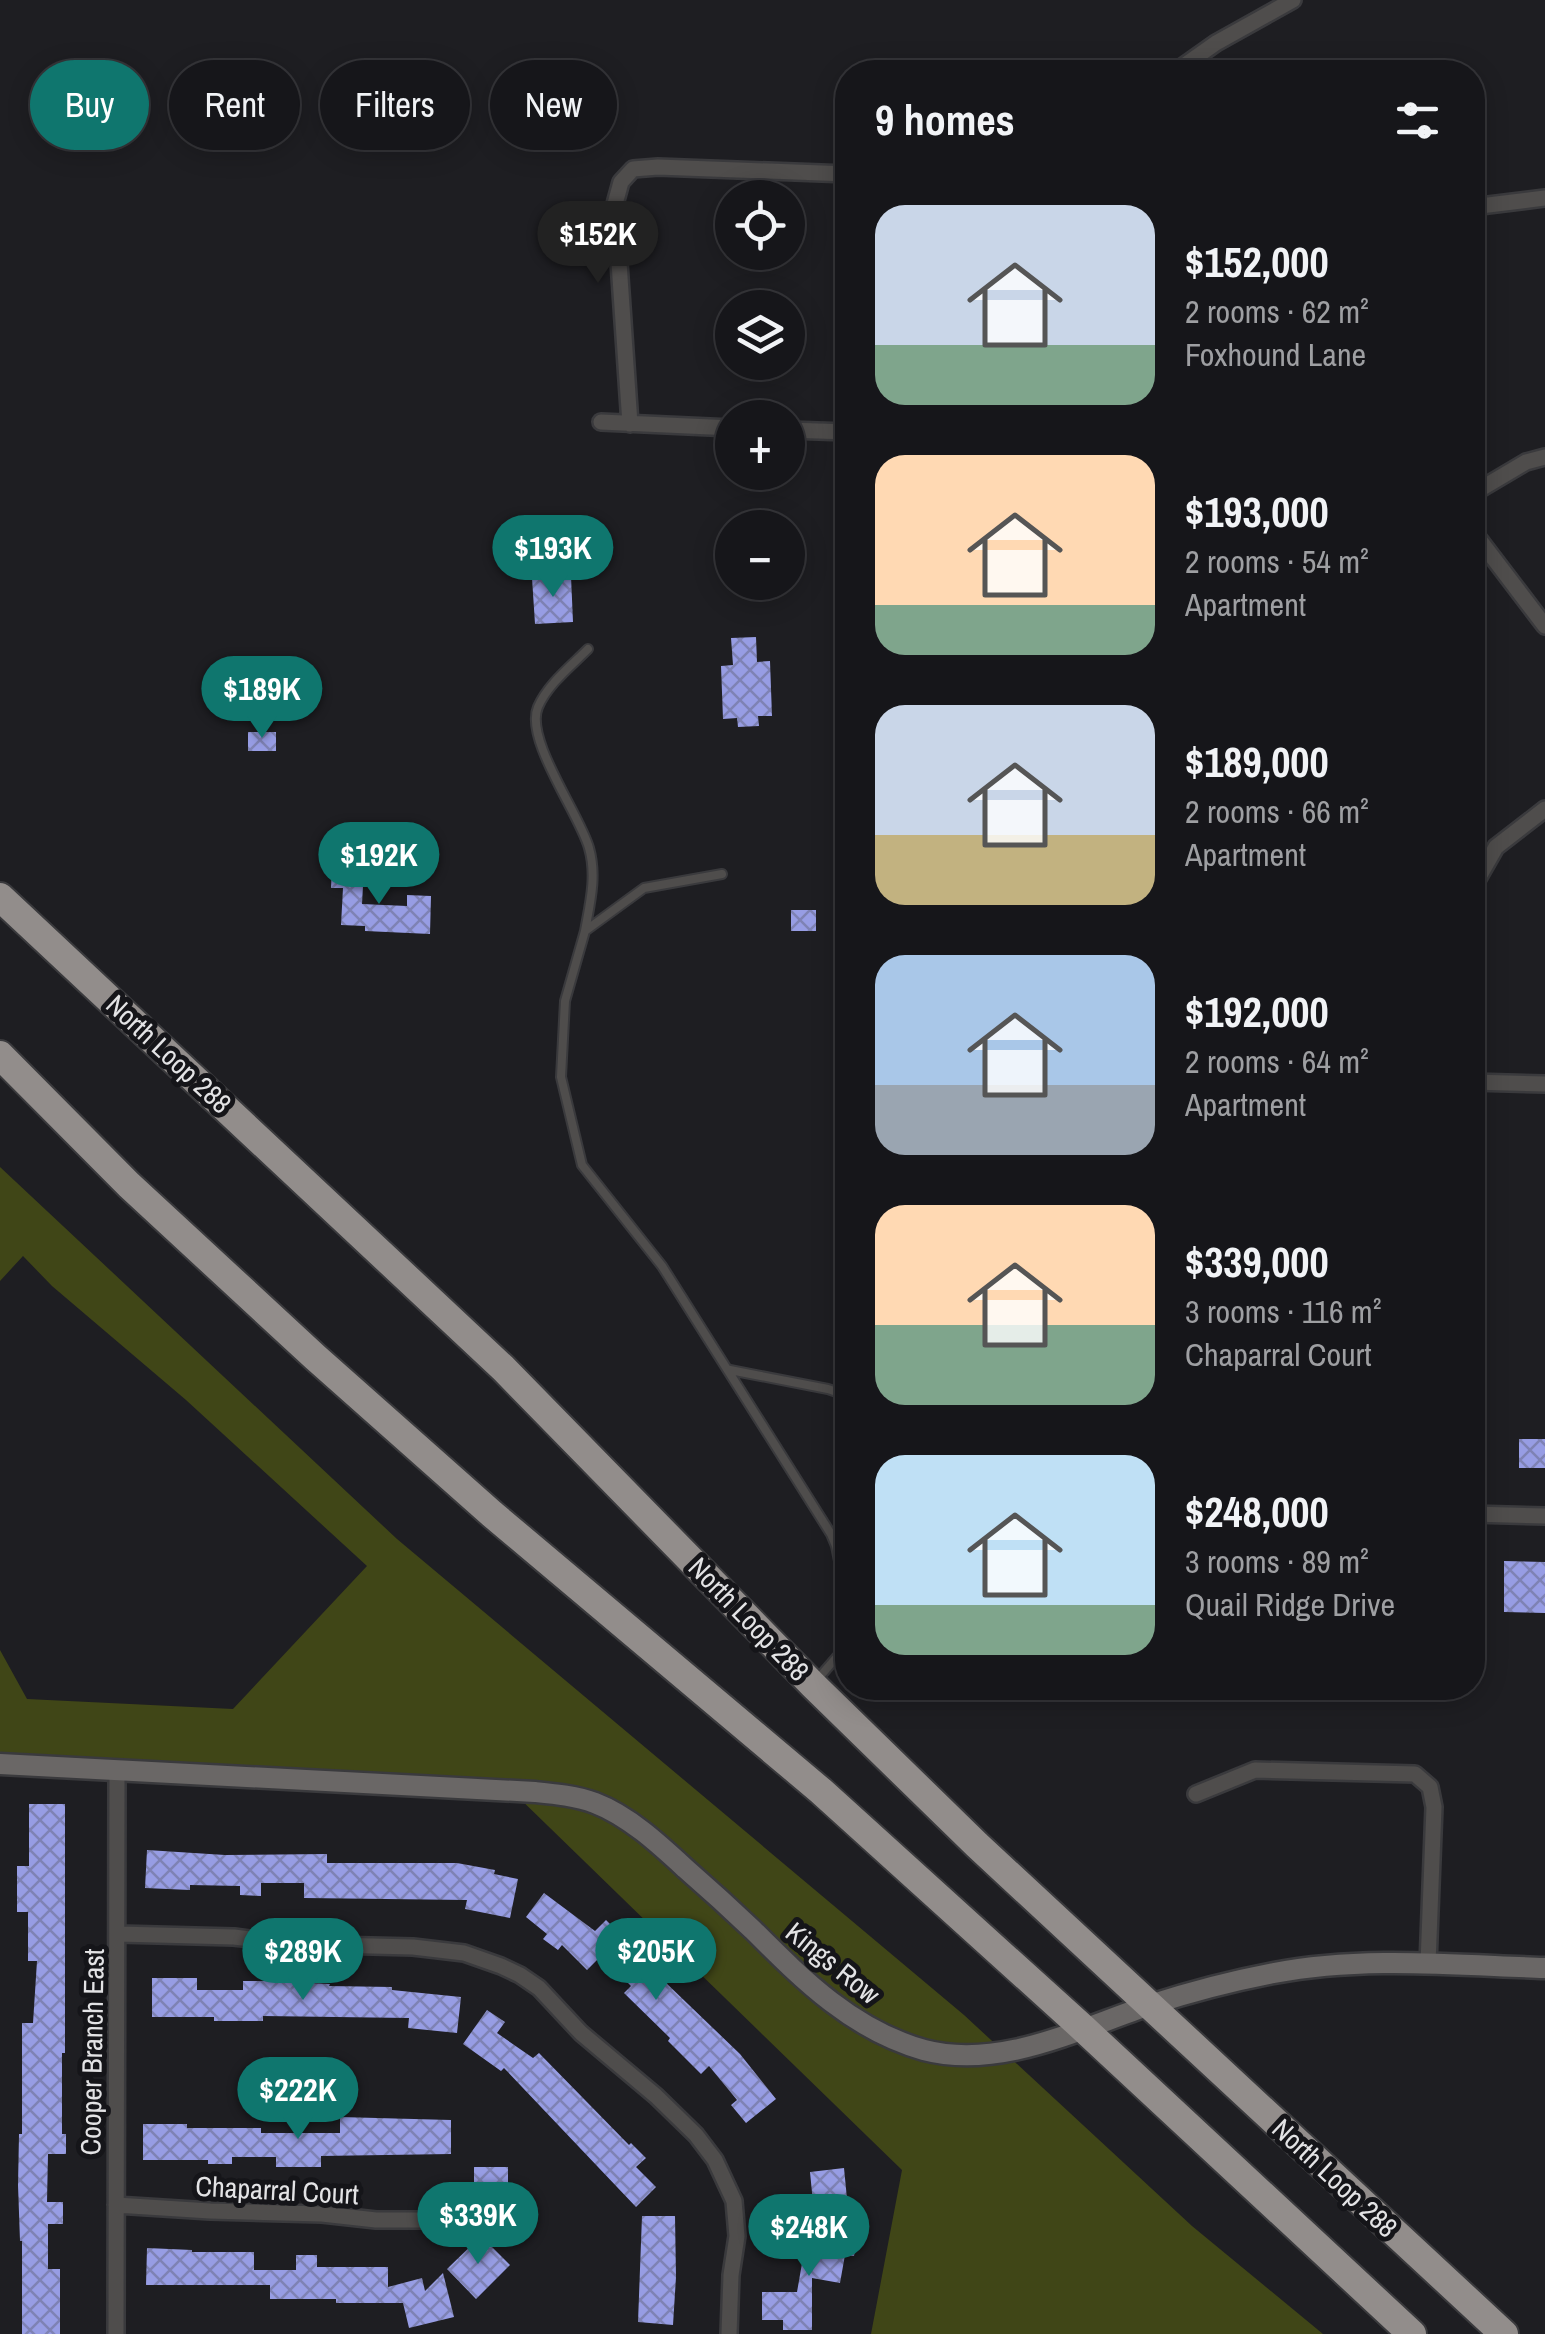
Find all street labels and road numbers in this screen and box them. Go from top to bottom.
street label: North Loop 288 [98,986,240,1122]
street label: North Loop 288 [680,1549,818,1689]
street label: Kings Row [778,1913,888,2013]
street label: Cooper Branch East [71,1948,113,2156]
street label: North Loop 288 [1264,2110,1406,2246]
street label: Chaparral Court [194,2167,360,2213]

